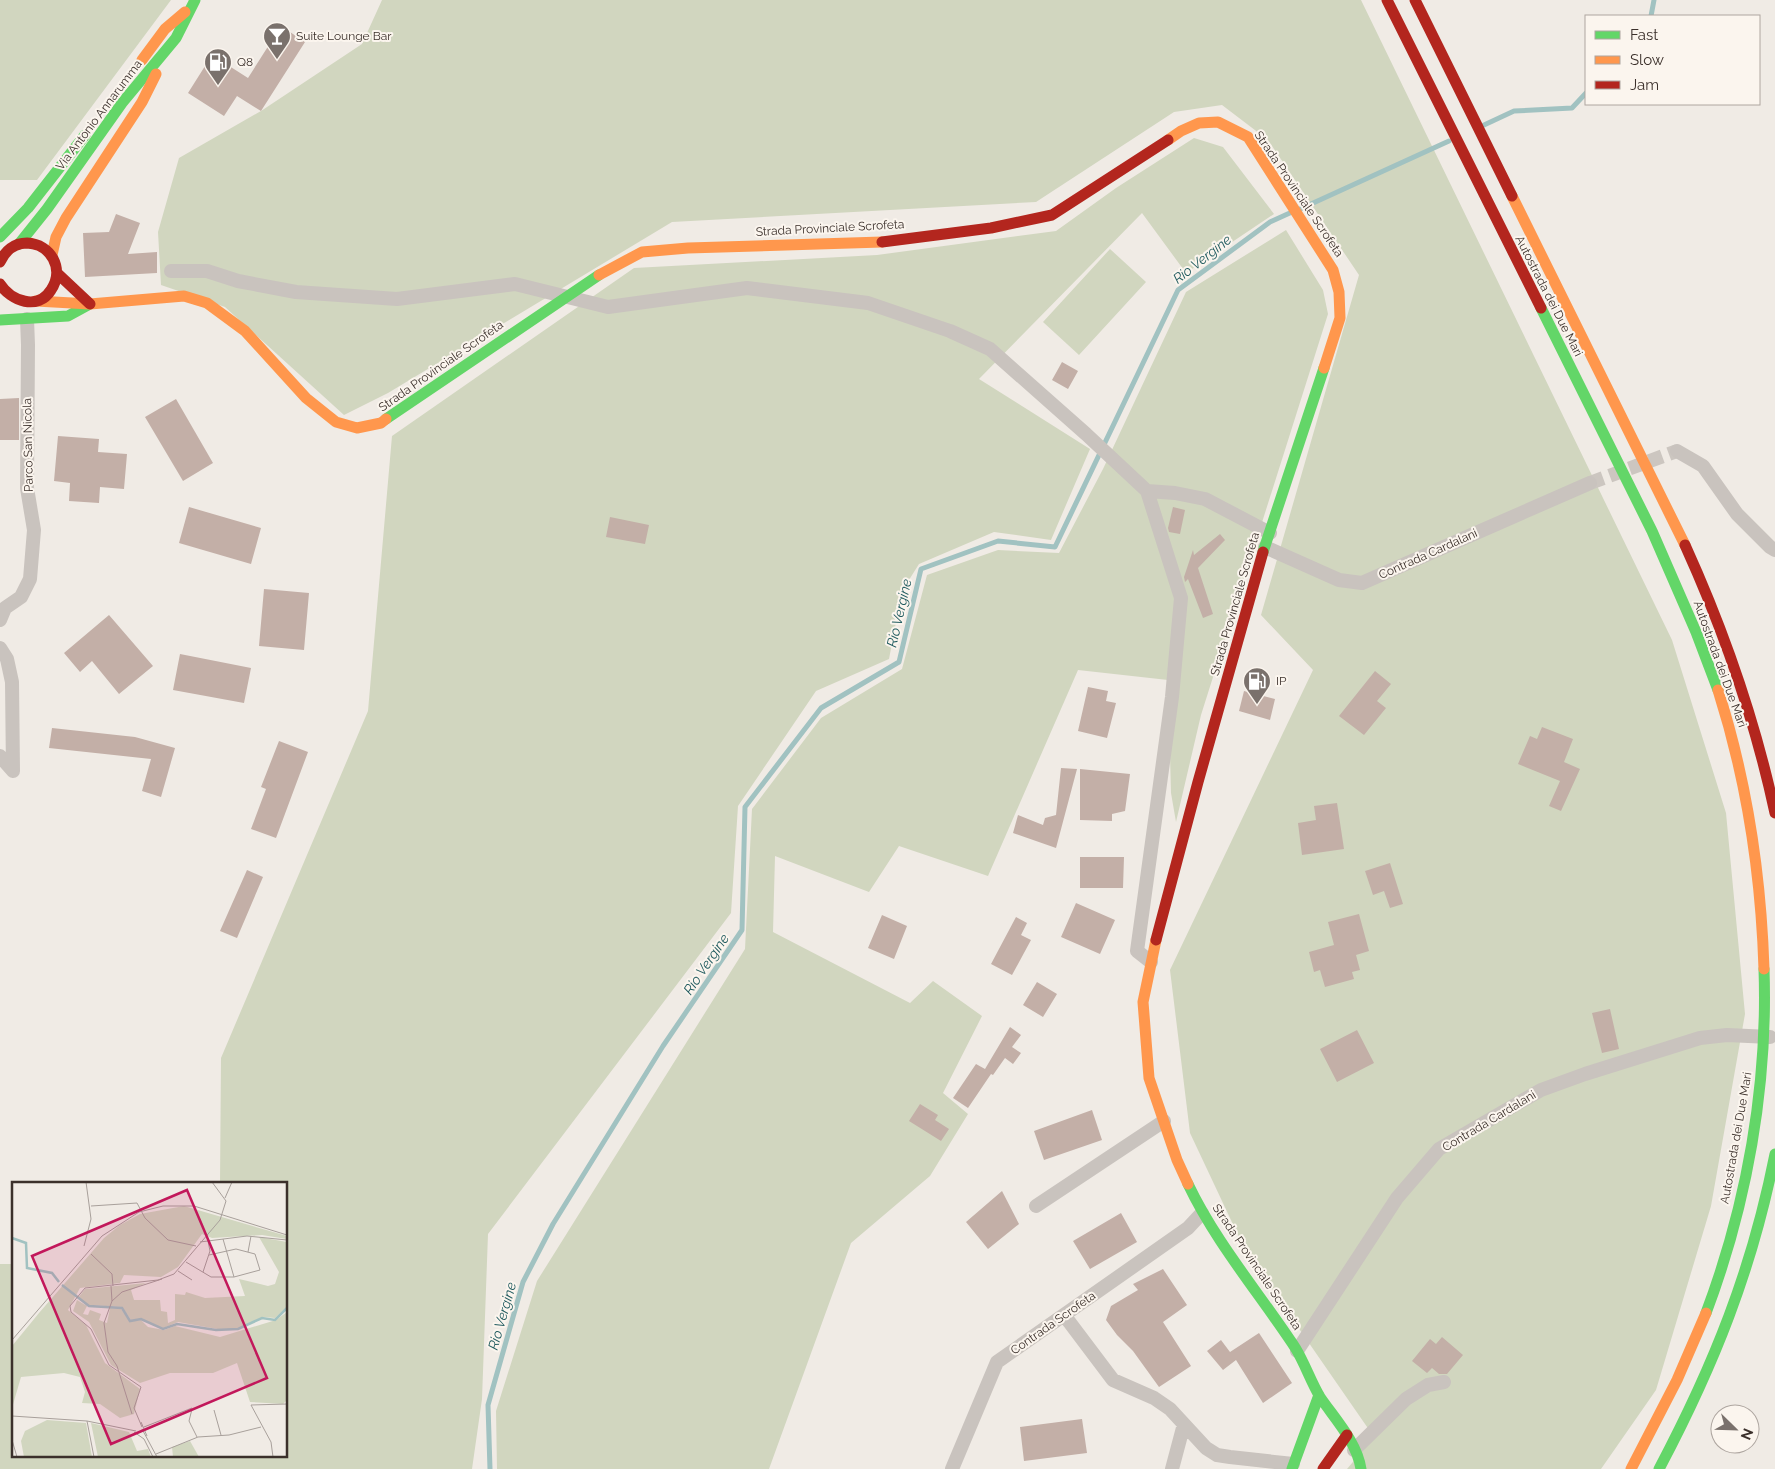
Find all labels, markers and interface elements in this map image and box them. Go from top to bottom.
legend [1585,15,1760,105]
bar icon: Suite Lounge Bar [262,21,292,60]
text: Fast [1630,26,1658,44]
place label: Suite Lounge Bar [296,29,392,43]
fuel station icon: Q8 [203,47,233,86]
text: Slow [1630,51,1664,69]
place label: Q8 [237,55,253,69]
street label: Via Antonio Annarumma [53,57,145,173]
text: Jam [1630,76,1659,94]
street label: Strada Provinciale Scrofeta [1252,128,1346,260]
street label: Strada Provinciale Scrofeta [755,217,905,239]
water label: Rio Vergine [1170,231,1235,287]
street label: Autostrada dei Due Mari [1512,233,1586,359]
street label: Strada Provinciale Scrofeta [376,318,506,414]
street label: Parco San Nicola [20,398,36,492]
street label: Contrada Cardalani [1377,526,1479,582]
street label: Strada Provinciale Scrofeta [1208,531,1262,677]
water label: Rio Vergine [883,577,915,649]
street label: Autostrada dei Due Mari [1691,599,1749,729]
fuel station icon: IP [1242,666,1272,705]
place label: IP [1276,674,1287,688]
water label: Rio Vergine [680,930,732,997]
street label: Autostrada dei Due Mari [1718,1071,1754,1205]
street label: Contrada Cardalani [1440,1088,1538,1154]
inset map [12,1182,288,1456]
street label: Strada Provinciale Scrofeta [1210,1201,1304,1333]
water label: Rio Vergine [485,1280,519,1352]
street label: Contrada Scrofeta [1008,1288,1098,1358]
north arrow [1710,1404,1760,1454]
text: N [1738,1426,1756,1442]

